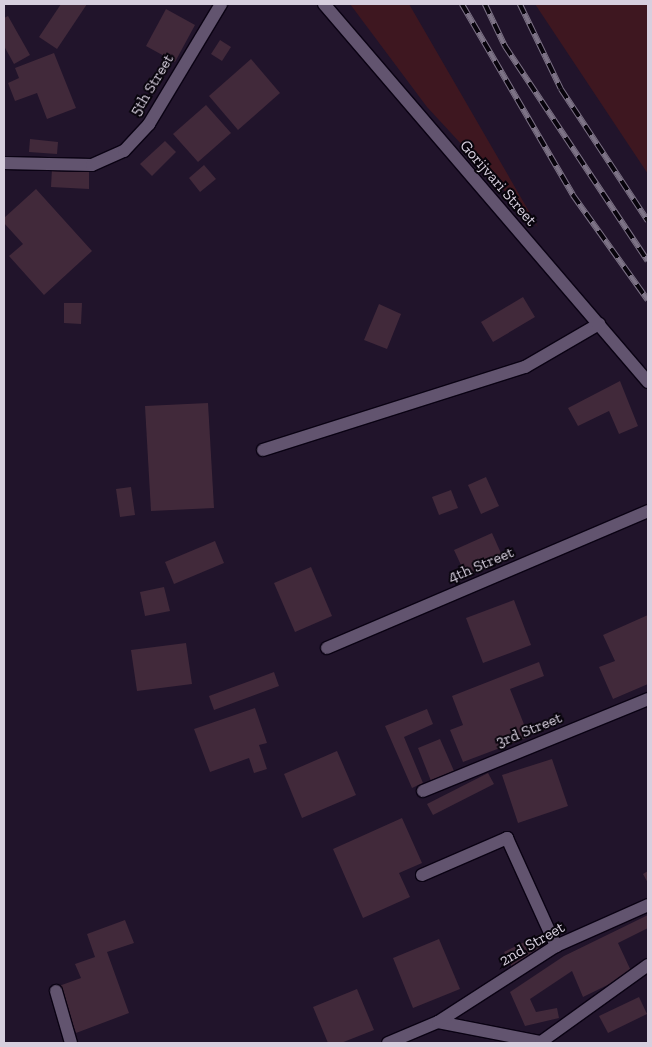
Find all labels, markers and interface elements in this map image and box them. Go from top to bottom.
street label: 5th Street [126,51,178,119]
street label: Gorijvari Street [456,136,540,230]
street label: 4th Street [445,543,517,587]
street label: 3rd Street [493,708,565,752]
street label: 2nd Street [496,918,568,970]

